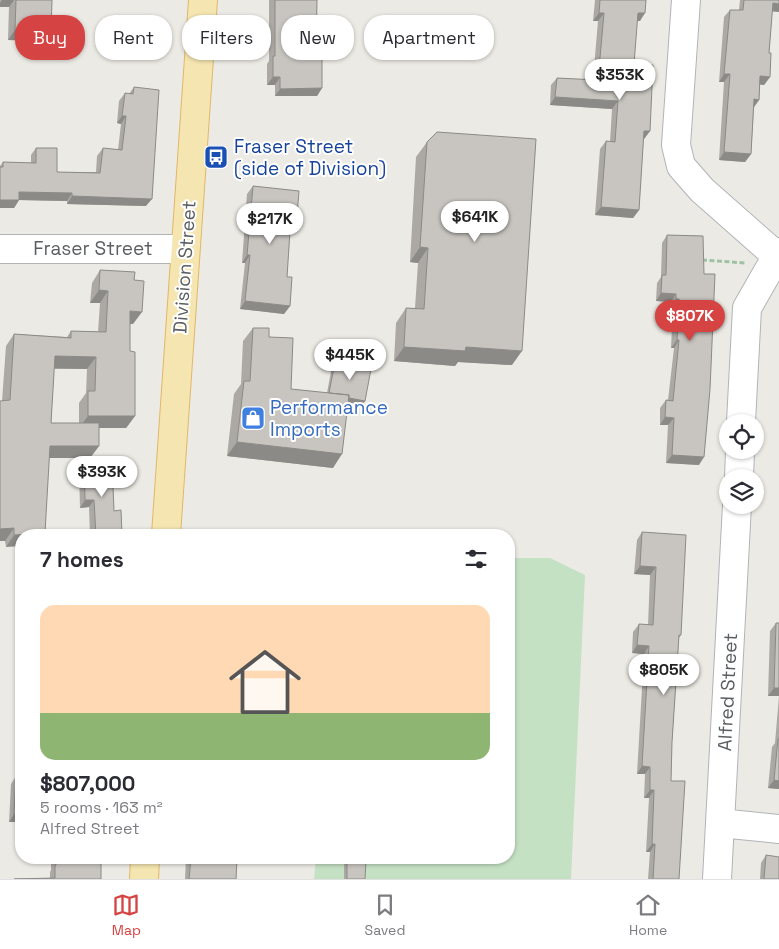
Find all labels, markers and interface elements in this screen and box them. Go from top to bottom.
chip: Buy [15,15,85,60]
chip: Rent [95,15,172,60]
chip: Filters [182,15,271,60]
chip: New [281,15,354,60]
chip: Apartment [364,15,494,60]
pin: $353K [585,58,655,101]
text: $353K [596,64,644,85]
place label: Fraser Street (side of Division) [234,134,386,181]
bus stop icon: Fraser Street (side of Division) [203,144,229,170]
street label: Division Street [167,200,202,334]
pin: $641K [440,200,510,243]
pin: $217K [235,202,305,245]
text: $641K [452,206,498,227]
text: $217K [247,208,293,229]
street label: Fraser Street [33,236,153,261]
pin: $807K [655,300,725,342]
text: $807K [666,305,714,326]
pin: $445K [315,338,385,381]
text: $445K [325,344,375,365]
place label: Performance Imports [270,395,388,442]
shop icon: Performance Imports [240,405,266,431]
map controls [719,414,764,514]
button: locate [719,414,764,459]
pin: $393K [67,456,137,498]
text: $393K [77,461,127,482]
button: layers [719,469,764,514]
icon: filters [462,545,490,573]
text: 7 homes [40,546,124,573]
street label: Alfred Street [712,632,743,752]
icon: home [220,637,310,727]
pin: $805K [629,654,699,696]
text: $805K [639,659,689,680]
text: $807,000 [40,770,135,797]
text: 5 rooms · 163 m² [40,797,163,818]
text: Alfred Street [40,818,140,839]
tab: Map [112,891,141,939]
tab: Saved [365,891,405,939]
tab: Home [629,891,667,939]

